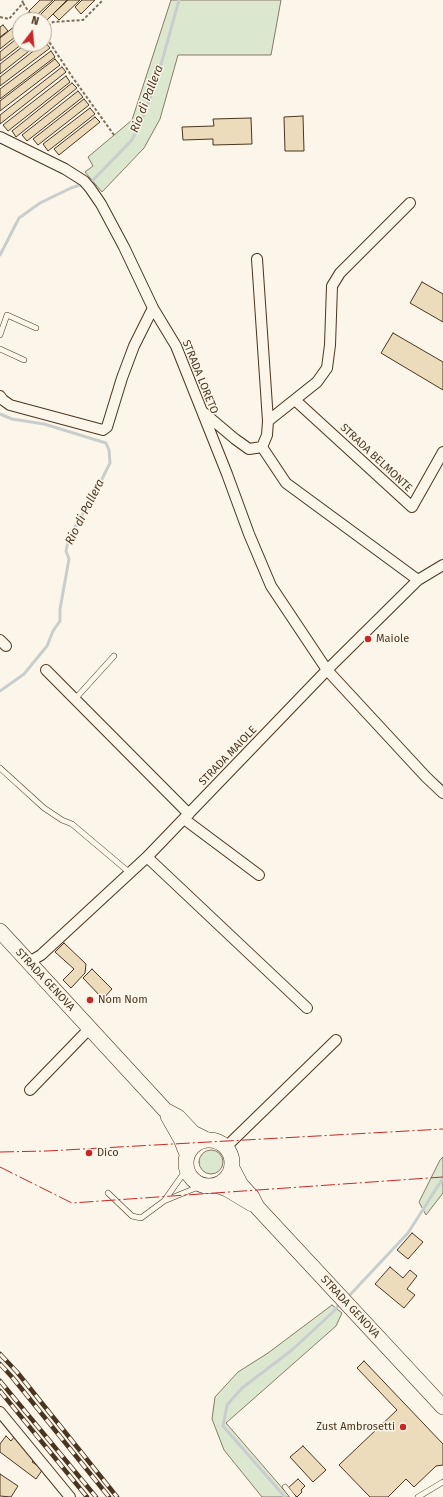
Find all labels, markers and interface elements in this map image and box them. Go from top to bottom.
north arrow [12,12,52,52]
text: N [30,14,40,28]
water label: Rio di Pallera [127,63,167,135]
street label: STRADA LORETO [179,338,221,416]
street label: STRADA BELMONTE [337,421,415,495]
water label: Rio di Pallera [62,477,108,547]
place label: Maiole [376,632,409,646]
marker: Maiole [363,634,373,644]
street label: STRADA MAIOLE [196,723,260,789]
street label: STRADA GENOVA [13,946,77,1014]
place label: Nom Nom [98,993,148,1007]
marker: Nom Nom [85,995,95,1005]
place label: Dico [97,1146,119,1160]
marker: Dico [84,1148,94,1158]
street label: STRADA GENOVA [318,1273,382,1341]
place label: Zust Ambrosetti [316,1420,395,1434]
marker: Zust Ambrosetti [398,1422,408,1432]

